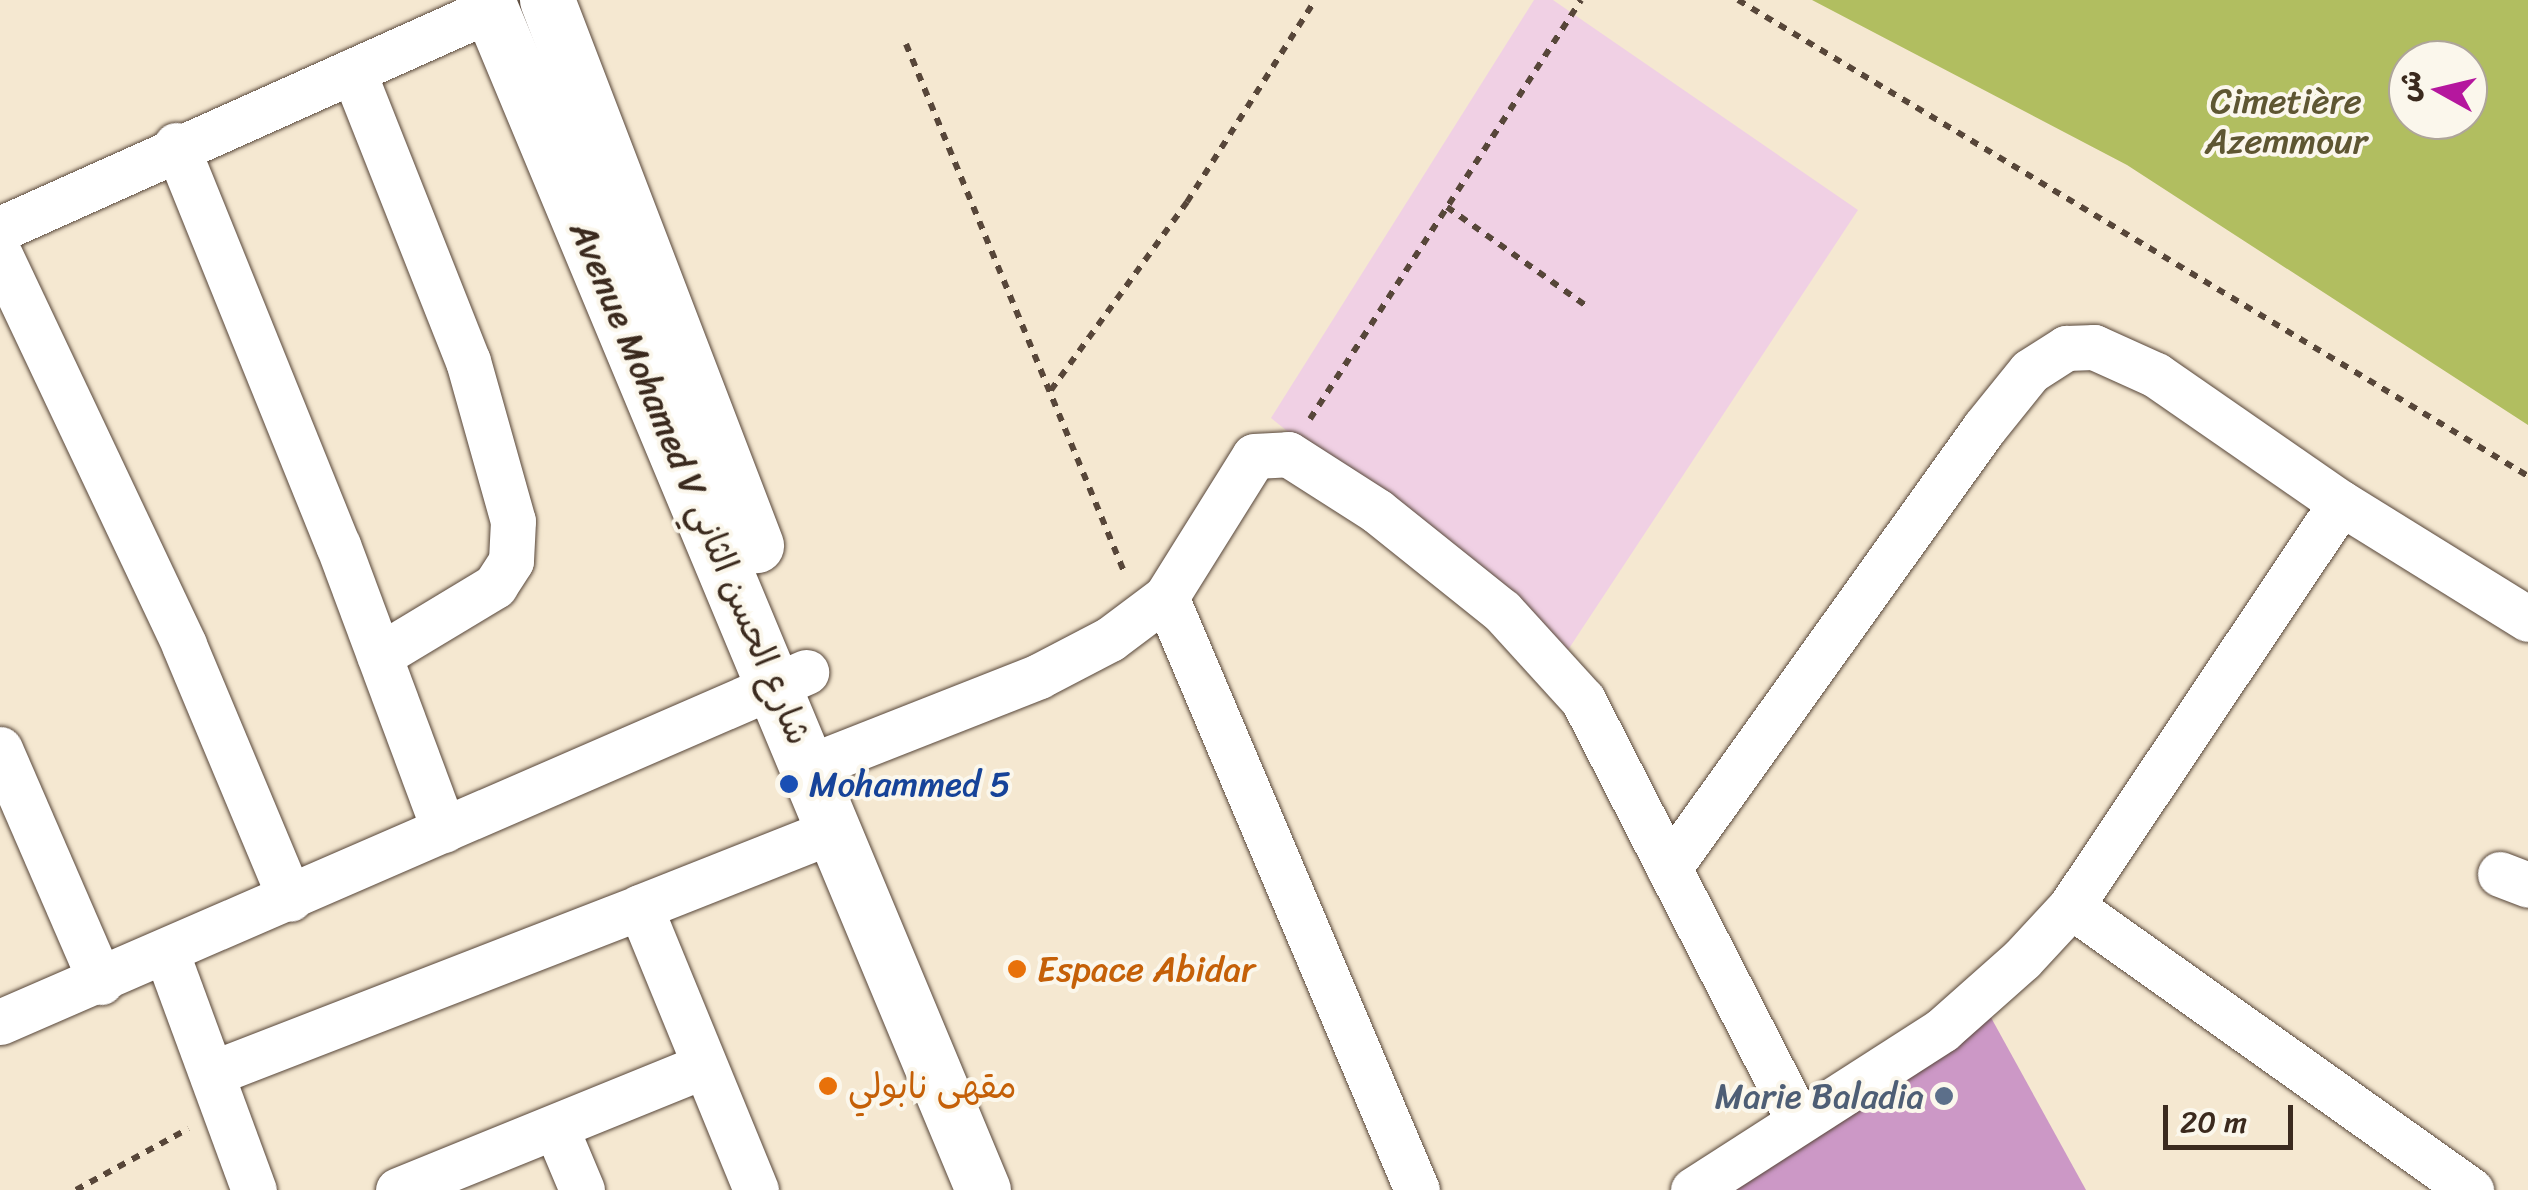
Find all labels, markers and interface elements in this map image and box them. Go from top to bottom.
north arrow [2388,40,2488,140]
text: ش [2383,67,2436,105]
park label: Cimetière Azemmour [2205,80,2367,162]
street label: Avenue Mohamed V شارع الحسن الثاني [561,215,821,751]
place label: Mohammed 5 [809,763,1011,805]
marker: Mohammed 5 [778,773,800,795]
place label: Espace Abidar [1037,948,1255,990]
marker: Espace Abidar [1006,958,1028,980]
place label: مقهى نابولي [848,1065,1017,1107]
marker: مقهى نابولي [817,1075,839,1097]
place label: Marie Baladia [1715,1075,1924,1117]
marker: Marie Baladia [1933,1085,1955,1107]
scale bar [2168,1085,2298,1147]
text: 20 m [2180,1095,2247,1149]

